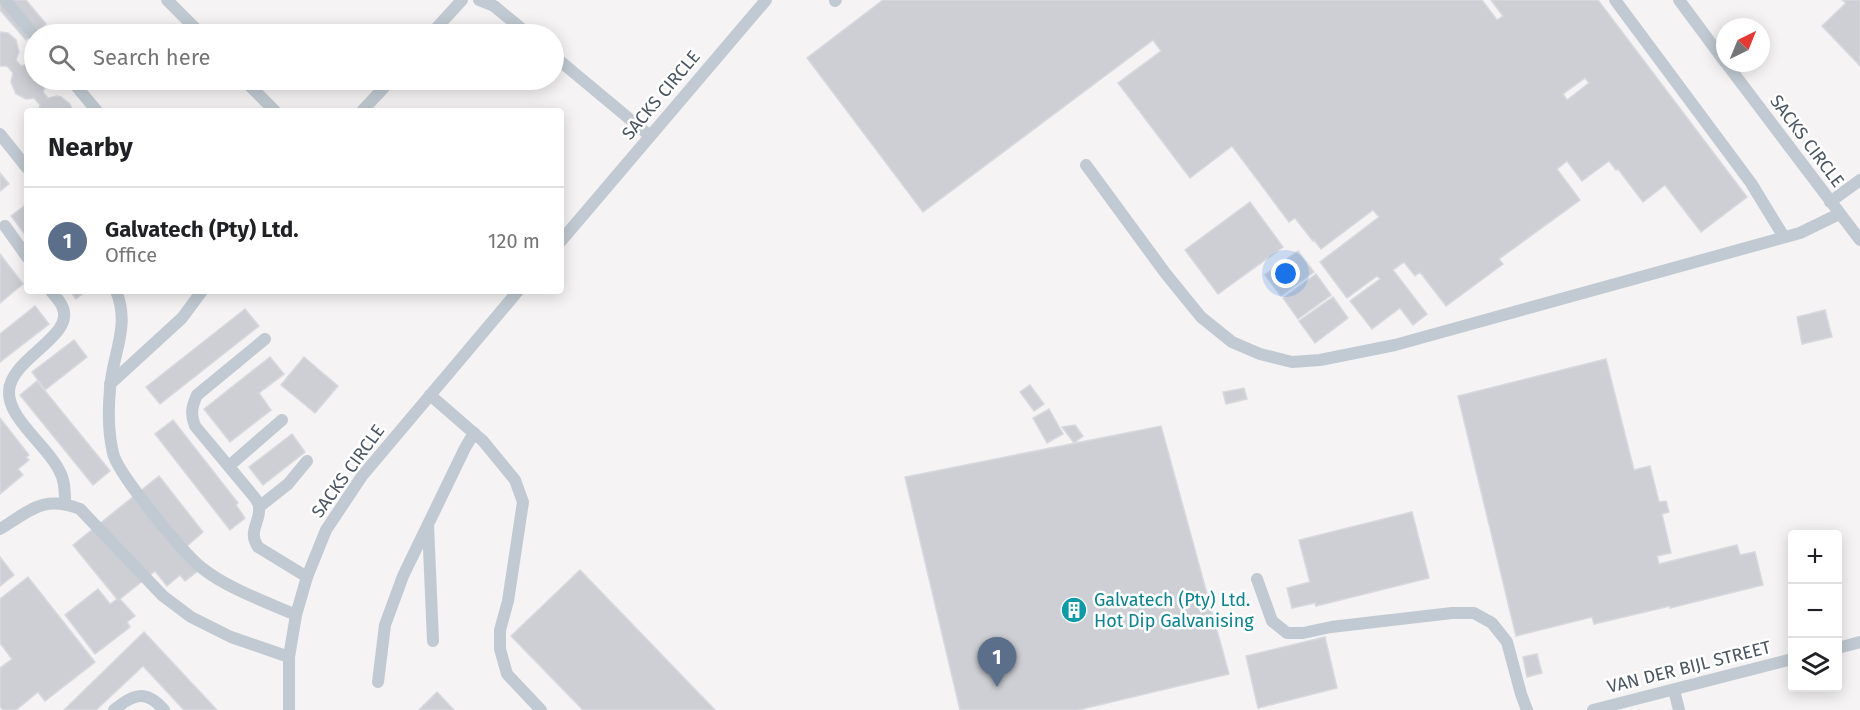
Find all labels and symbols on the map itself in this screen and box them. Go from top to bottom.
north arrow [1716,18,1770,72]
street label: SACKS CIRCLE [617,46,705,144]
street label: SACKS CIRCLE [1765,91,1849,191]
your location [1271,259,1300,288]
street label: SACKS CIRCLE [307,420,389,522]
place label: Galvatech (Pty) Ltd. Hot Dip Galvanising [1094,589,1254,632]
building icon: Galvatech (Pty) Ltd. Hot Dip Galvanising [1059,595,1089,625]
street label: VAN DER BIJL STREET [1605,636,1774,698]
pin: 1 [978,638,1016,687]

